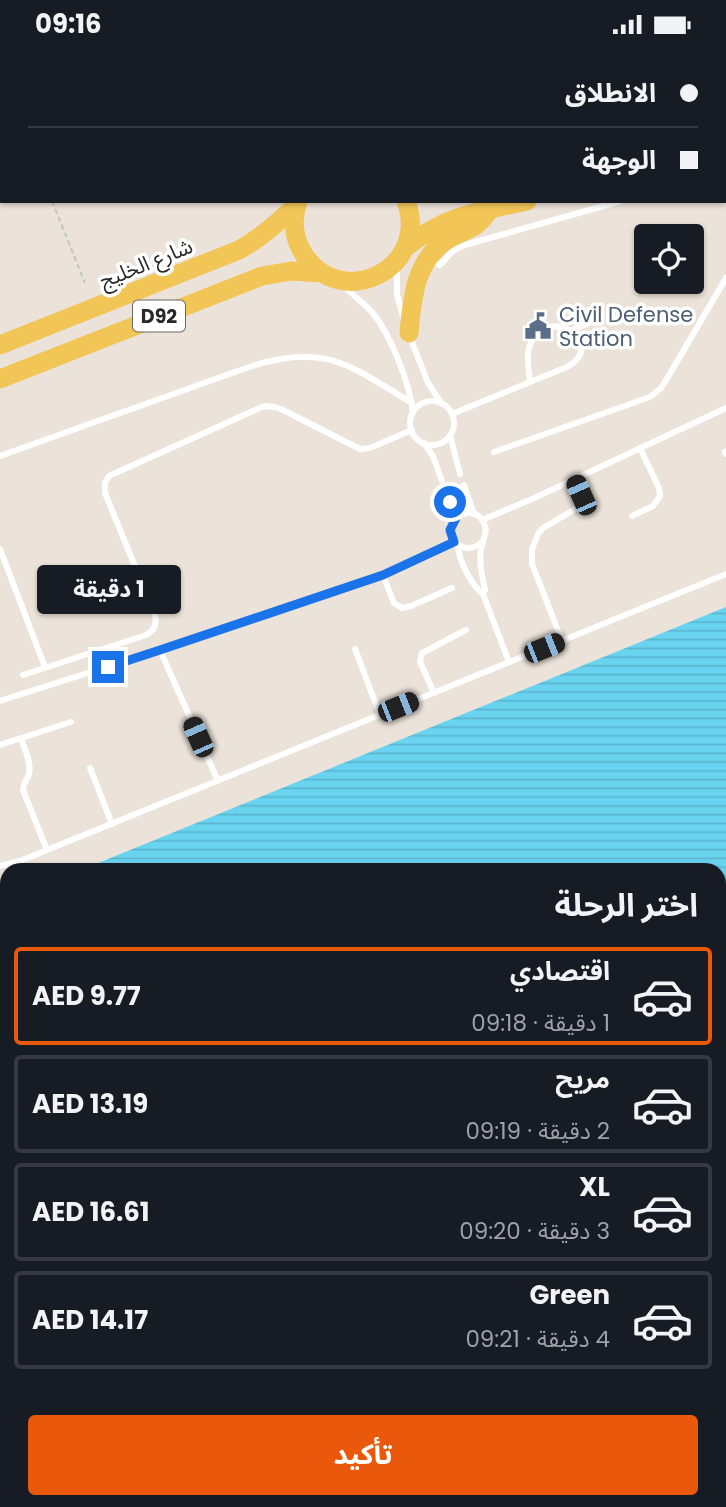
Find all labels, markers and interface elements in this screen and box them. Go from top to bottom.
text: 09:16 [35,6,102,42]
text: الانطلاق [565,75,656,111]
text: الوجهة [582,142,656,178]
map controls [634,224,704,294]
button: locate [634,224,704,294]
street label: شارع الخليج [95,231,197,296]
place label: Civil Defense Station [559,300,693,353]
road number: D92 [133,301,185,331]
public building icon: Civil Defense Station [523,311,553,341]
car [563,472,600,518]
route start [434,486,466,518]
callout: 1 دقيقة [36,565,180,615]
text: 1 دقيقة [73,573,145,605]
car [521,630,568,666]
route end [92,651,124,683]
car [375,689,422,725]
car [180,714,217,760]
text: اختر الرحلة [555,882,698,927]
text: اقتصادي [510,953,610,989]
icon: car [631,965,694,1028]
text: AED 9.77 [32,978,141,1014]
text: 1 دقيقة · 09:18 [471,1007,610,1039]
text: مريح [555,1061,610,1097]
icon: car [631,1073,694,1136]
text: AED 13.19 [32,1086,148,1122]
text: 2 دقيقة · 09:19 [465,1115,610,1147]
text: XL [579,1169,610,1205]
icon: car [631,1181,694,1244]
text: AED 16.61 [32,1194,150,1230]
text: 3 دقيقة · 09:20 [459,1215,610,1247]
text: Green [530,1277,610,1313]
icon: car [631,1289,694,1352]
text: AED 14.17 [32,1302,148,1338]
text: 4 دقيقة · 09:21 [465,1323,610,1355]
button: تأكيد [28,1415,698,1495]

